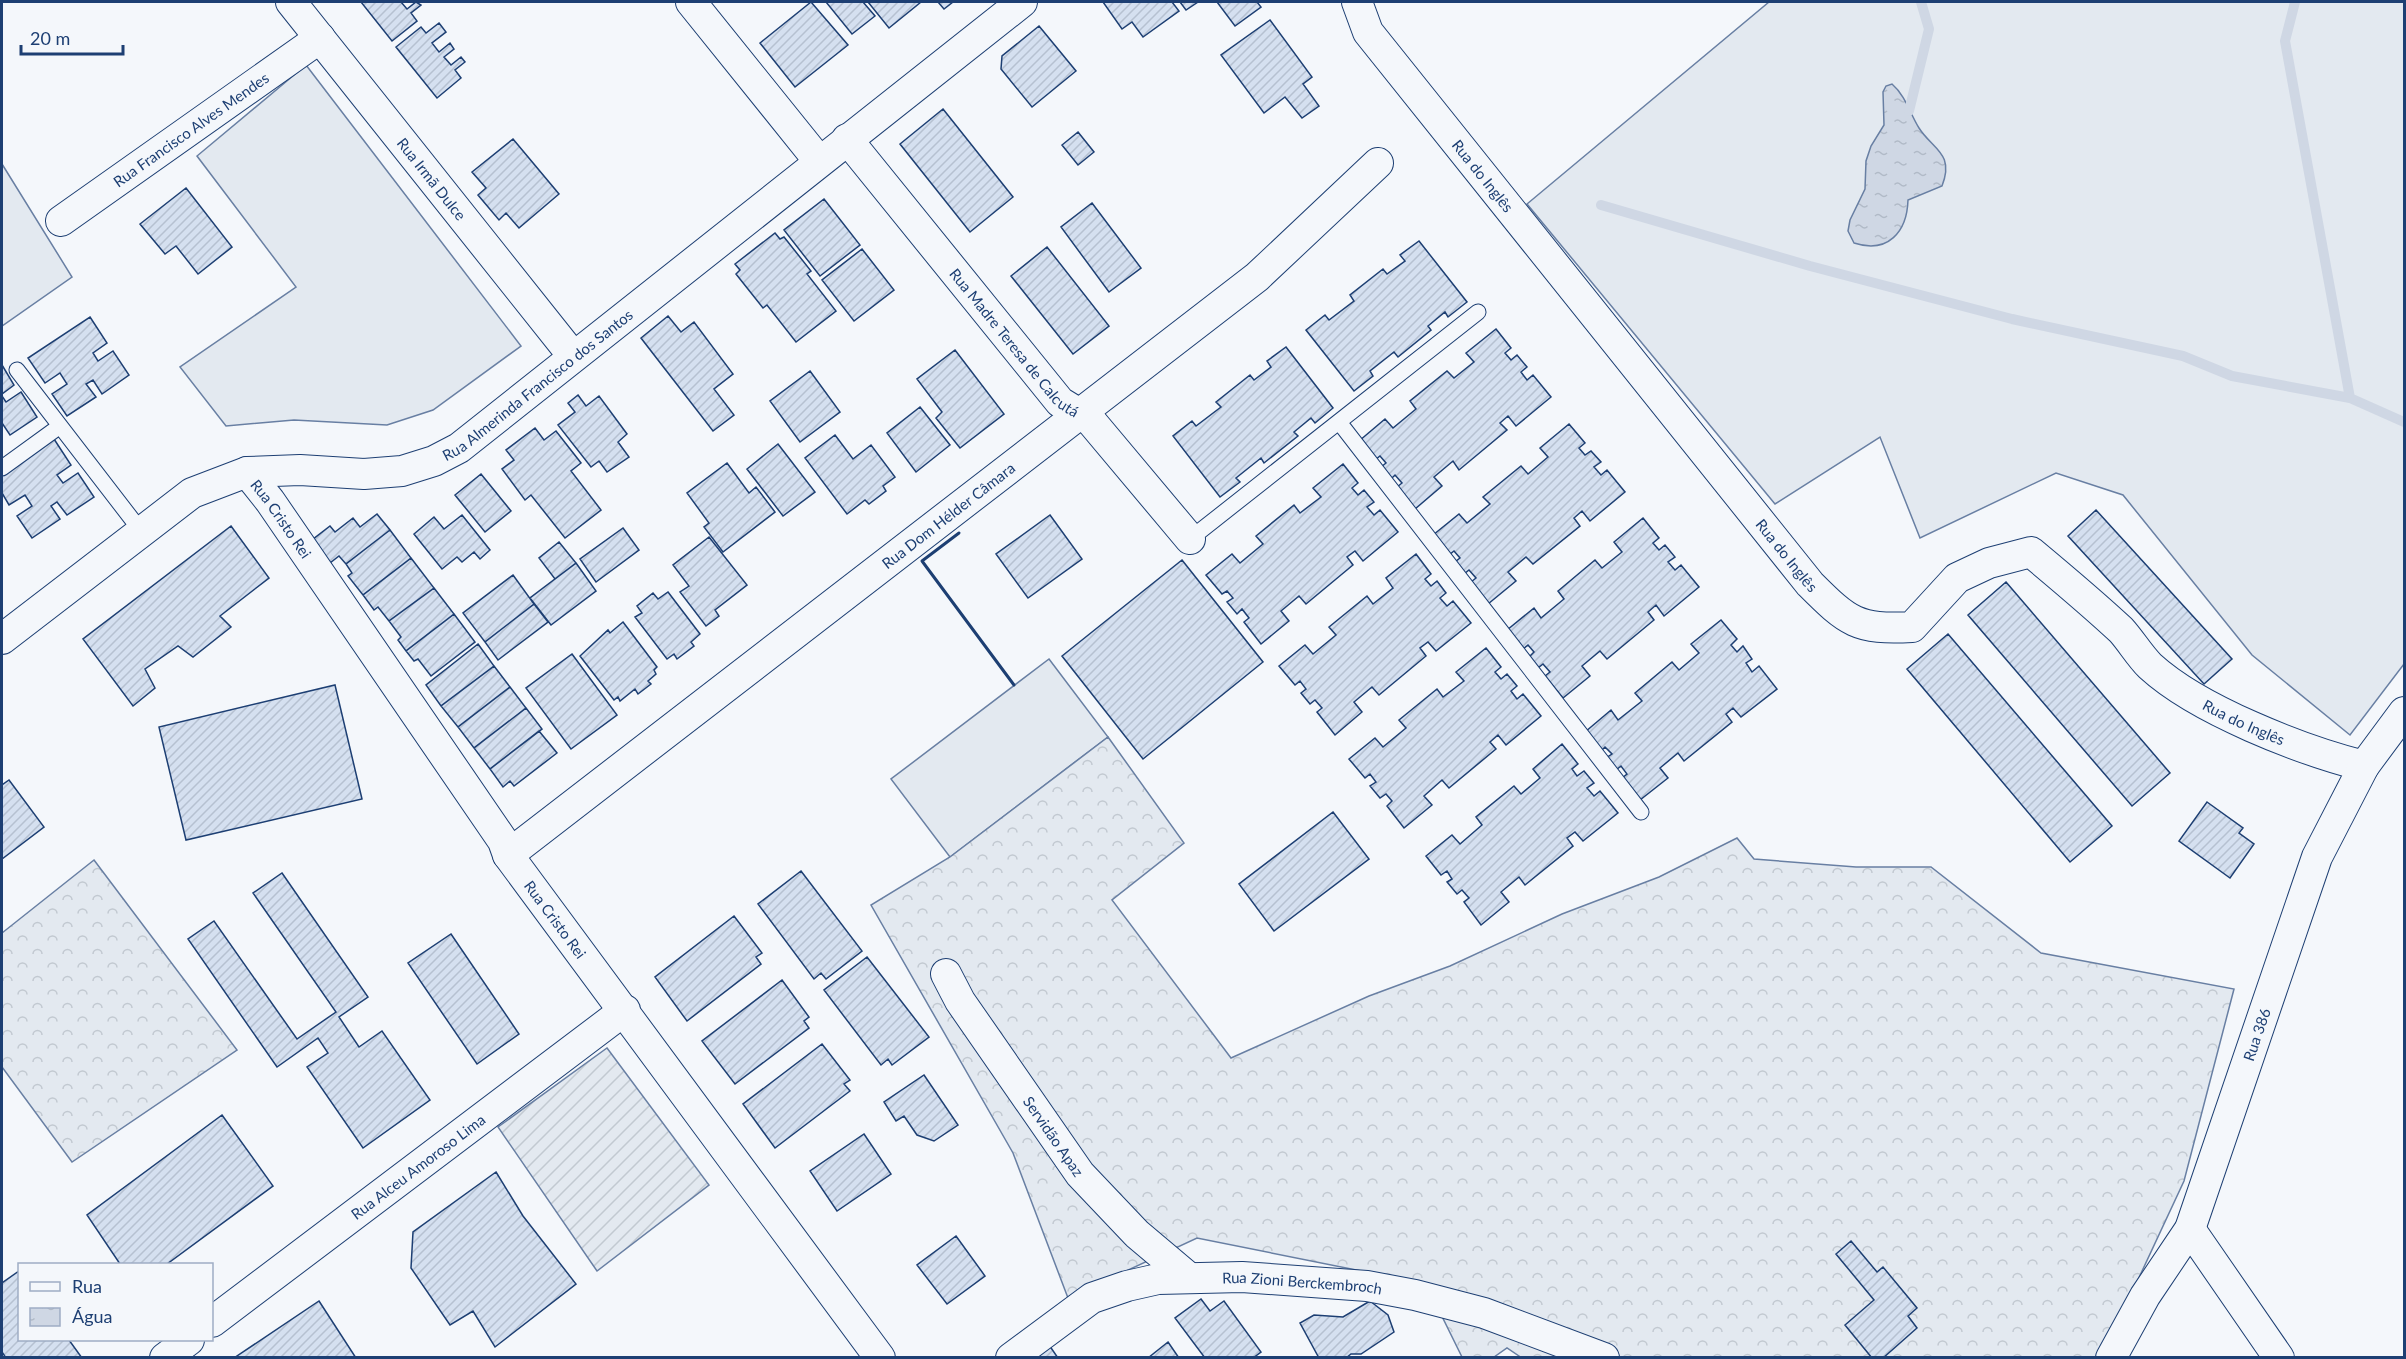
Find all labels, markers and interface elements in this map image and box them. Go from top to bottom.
scale bar [21,18,123,56]
text: 20 m [30,27,70,49]
street label: Rua Francisco Alves Mendes [110,68,272,190]
street label: Rua Irmã Dulce [394,134,470,224]
street label: Rua do Inglês [1449,136,1518,216]
street label: Rua Madre Teresa de Calcutá [946,265,1082,420]
street label: Rua Almerinda Francisco dos Santos [439,305,636,464]
street label: Rua Dom Hélder Câmara [878,458,1018,572]
street label: Rua Cristo Rei [247,476,315,562]
street label: Rua do Inglês [1752,515,1821,595]
street label: Rua do Inglês [2200,695,2287,748]
street label: Rua Cristo Rei [521,877,590,962]
street label: Rua 386 [2239,1005,2274,1063]
street label: Servidão Apaz [1020,1093,1088,1180]
street label: Rua Alceu Amoroso Lima [347,1110,488,1223]
legend [18,1263,213,1341]
street label: Rua Zioni Berckembroch [1222,1268,1384,1298]
text: Rua [72,1275,102,1297]
text: Água [72,1305,113,1327]

